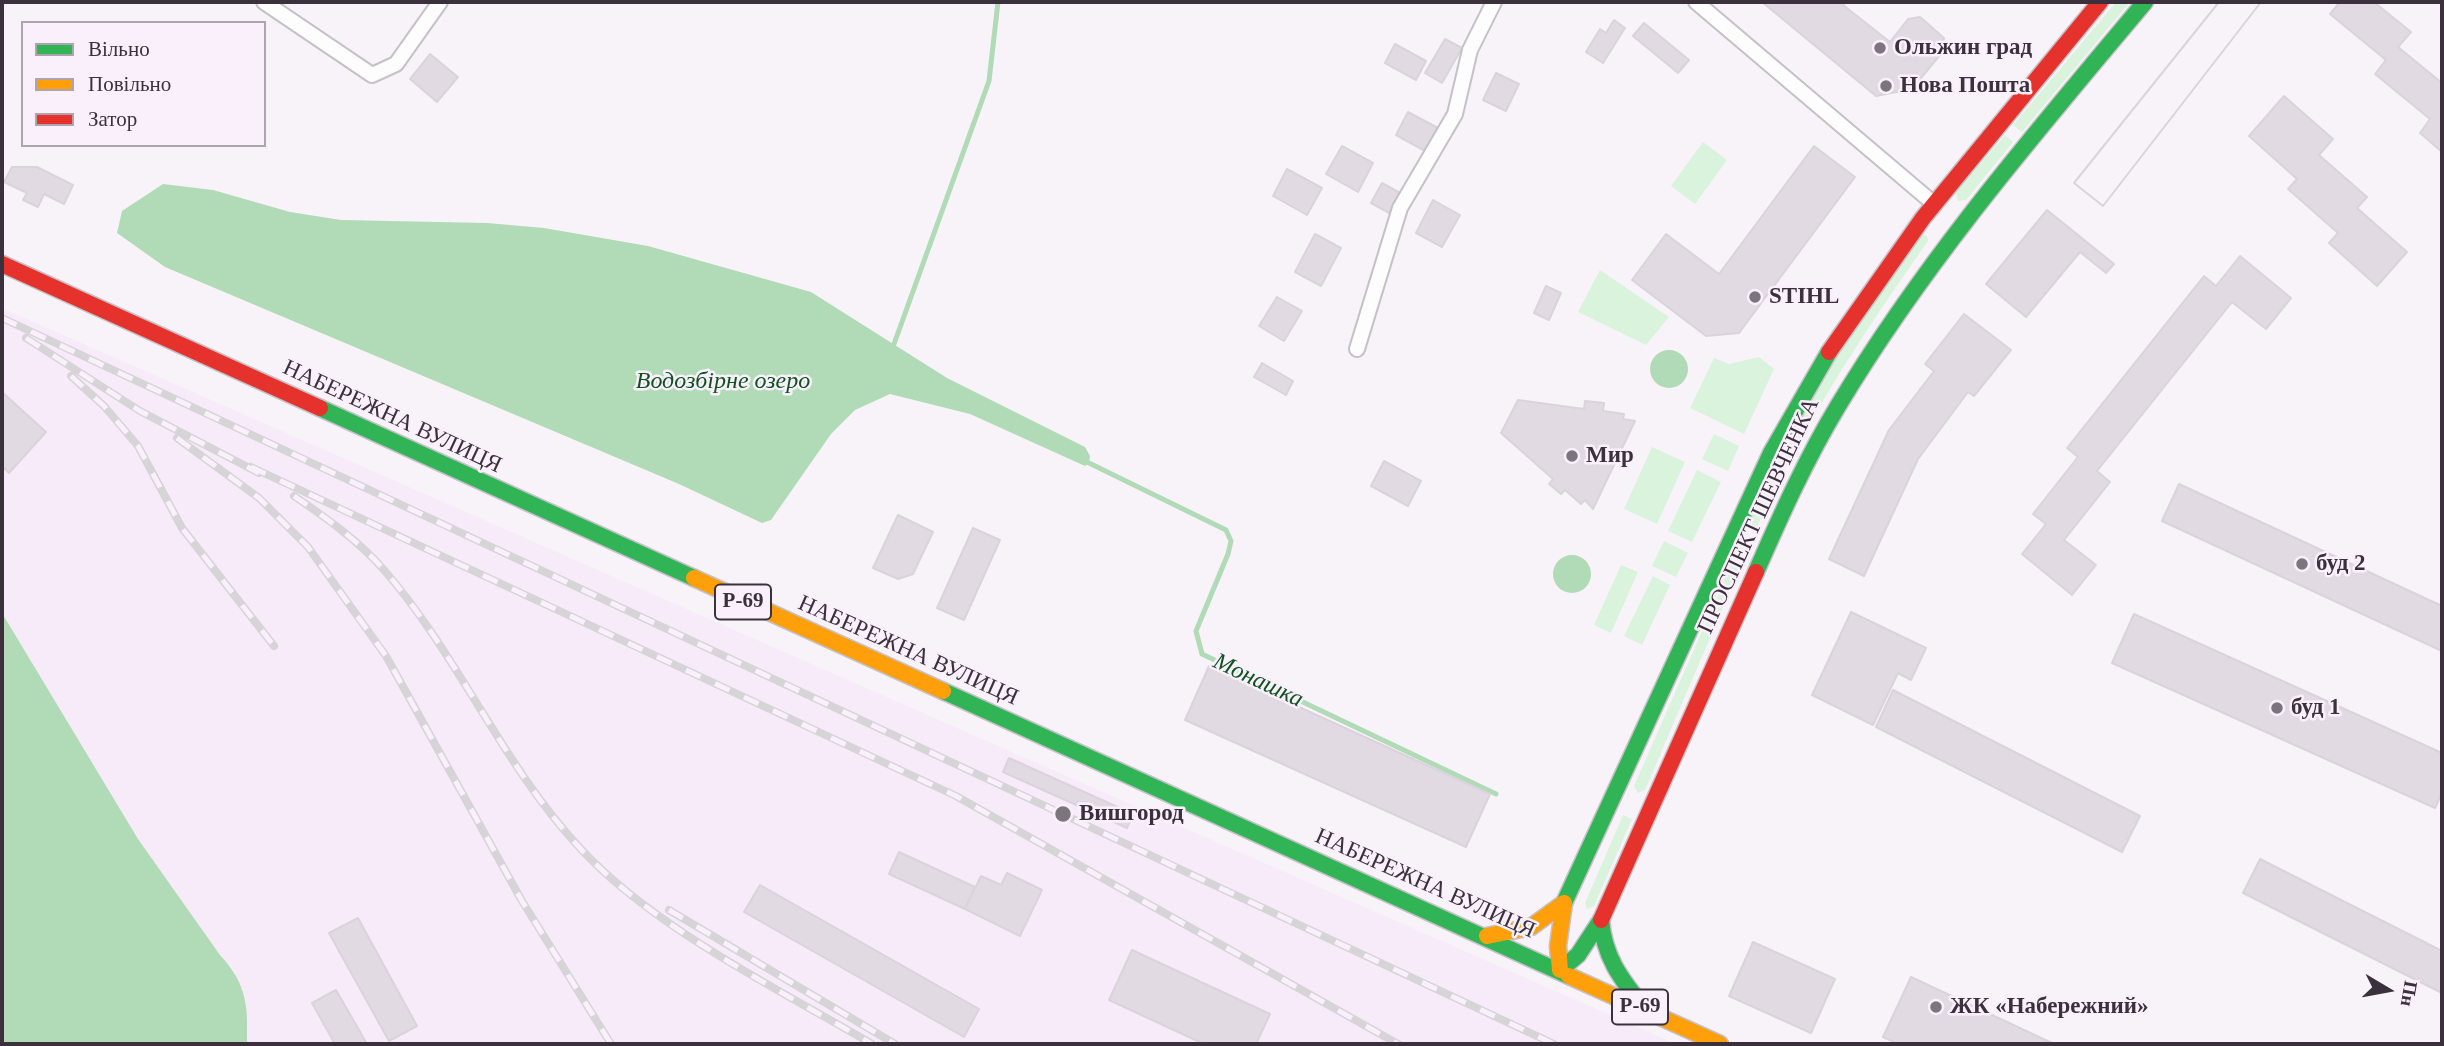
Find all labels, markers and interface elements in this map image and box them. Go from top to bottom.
legend [21,21,266,147]
place label: Ольжин град [1894,34,2032,62]
text: Вільно [88,37,150,61]
marker: Ольжин град [1872,40,1888,56]
text: Повільно [88,72,171,96]
place label: Нова Пошта [1900,72,2030,100]
marker: Нова Пошта [1878,78,1894,94]
text: Затор [88,107,137,131]
place label: STIHL [1769,283,1839,311]
marker: STIHL [1747,289,1763,305]
street label: НАБЕРЕЖНА ВУЛИЦЯ [278,354,506,480]
water label: Водозбірне озеро [636,368,810,396]
street label: ПРОСПЕКТ ШЕВЧЕНКА [1692,394,1826,638]
place label: Мир [1586,442,1634,470]
marker: Мир [1564,448,1580,464]
place label: буд 2 [2316,550,2366,578]
marker: буд 2 [2294,556,2310,572]
road number: Р-69 [715,584,771,620]
street label: НАБЕРЕЖНА ВУЛИЦЯ [794,590,1022,712]
water label: Монашка [1208,648,1308,714]
place label: буд 1 [2291,694,2341,722]
marker: буд 1 [2269,700,2285,716]
place label: Вишгород [1079,800,1184,828]
marker: Вишгород [1053,804,1073,824]
street label: НАБЕРЕЖНА ВУЛИЦЯ [1311,823,1539,945]
north arrow [2353,955,2423,1025]
text: Пн [2397,979,2422,1008]
road number: Р-69 [1612,990,1668,1024]
place label: ЖК «Набережний» [1950,993,2148,1021]
marker: ЖК «Набережний» [1928,999,1944,1015]

